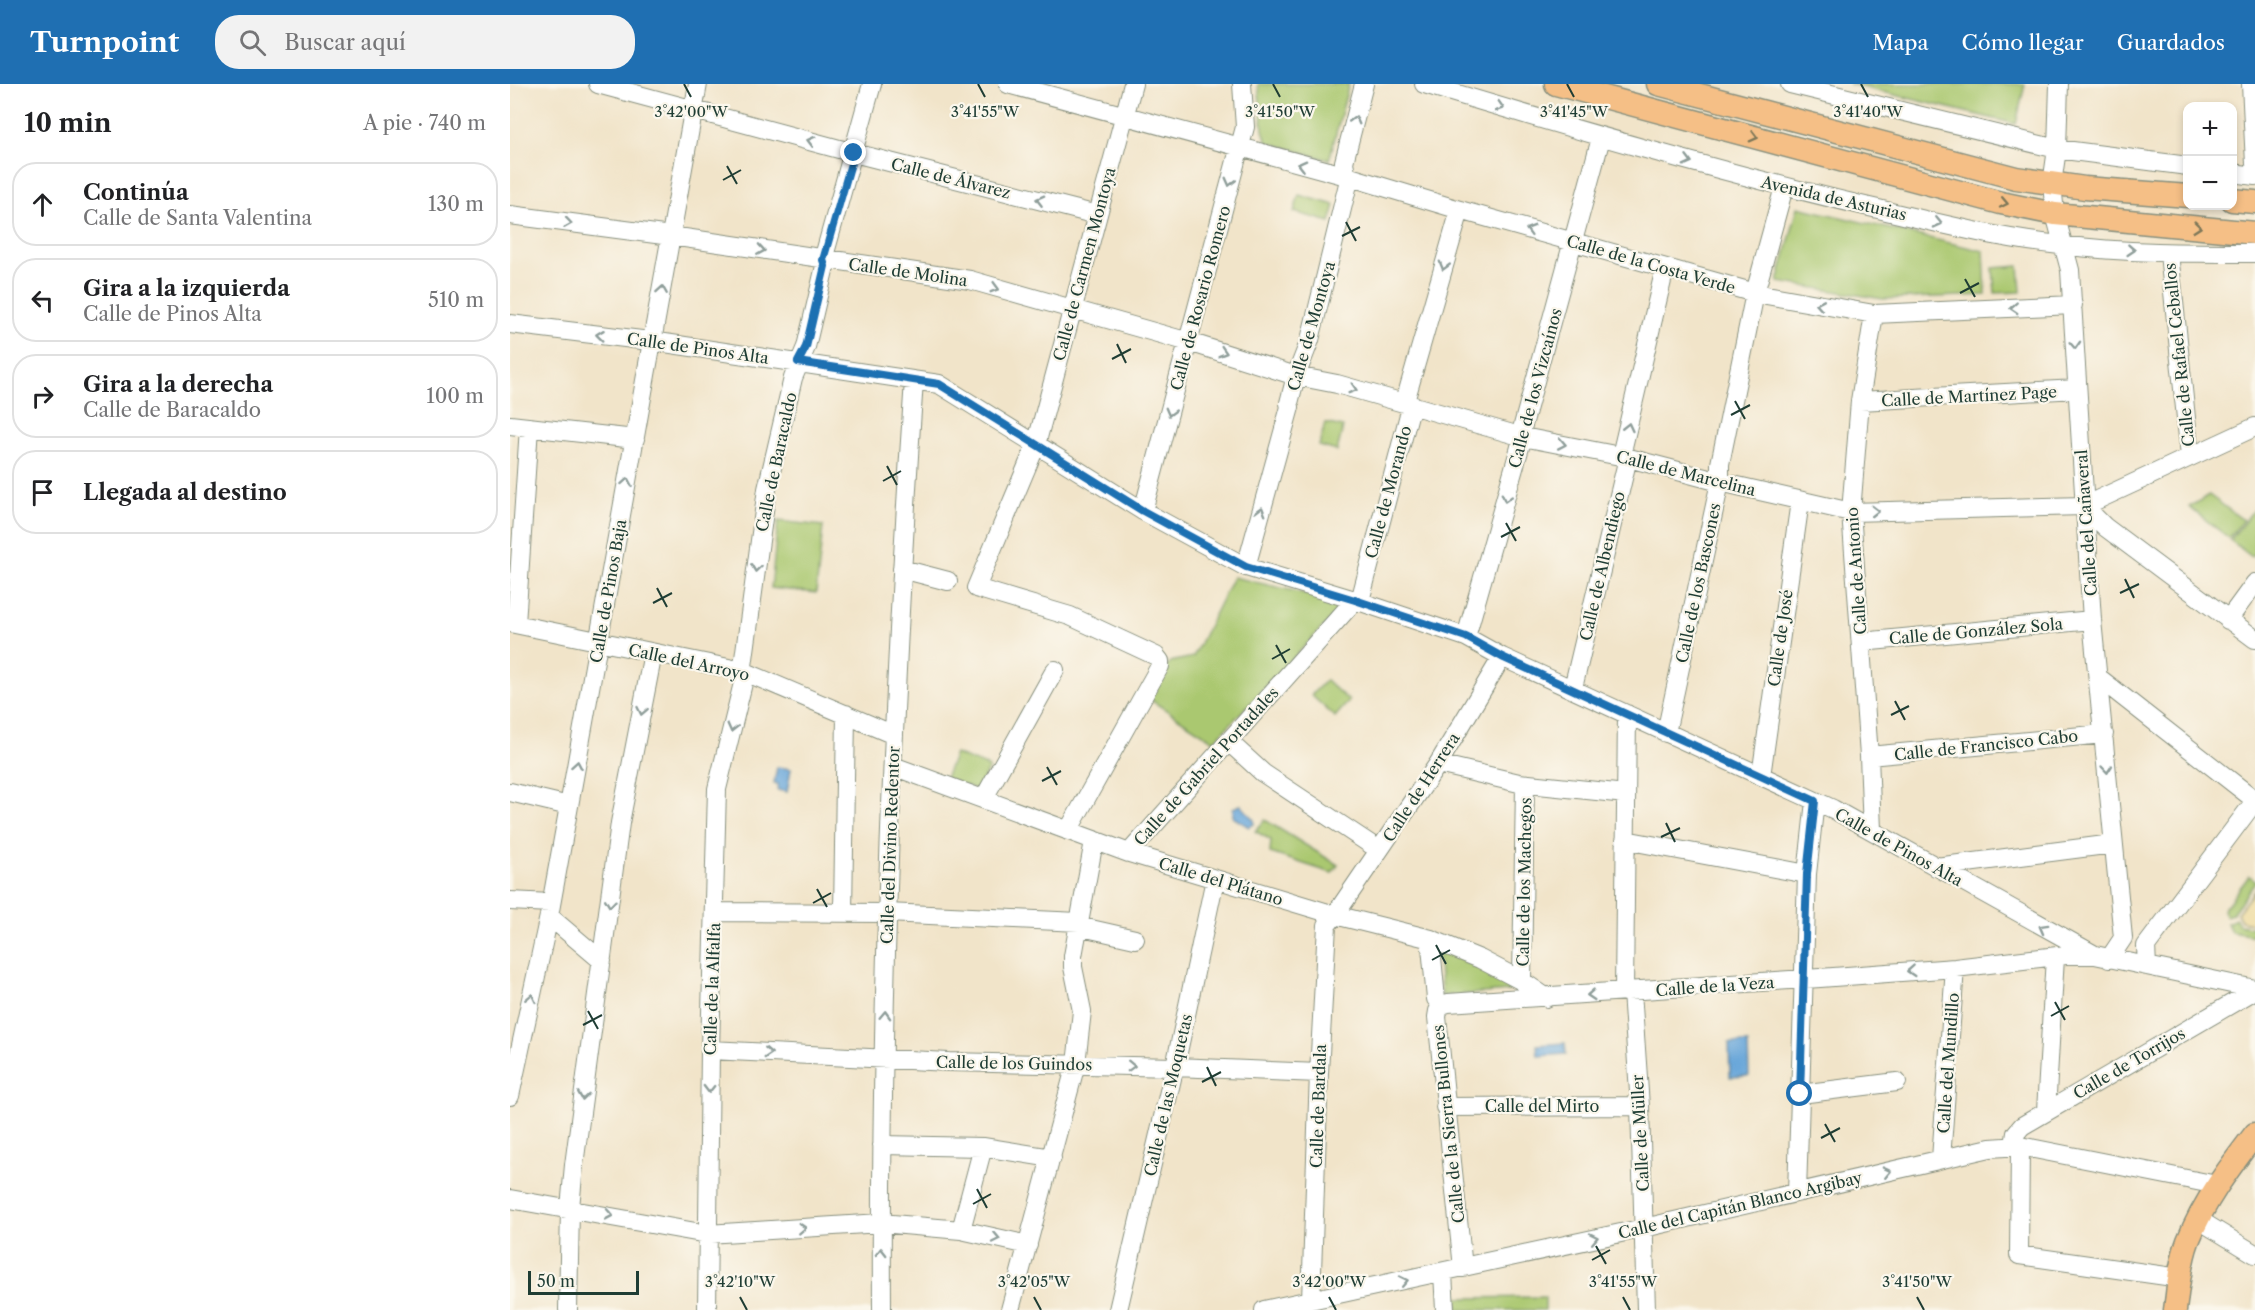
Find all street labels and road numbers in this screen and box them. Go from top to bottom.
street label: Calle de Álvarez [889,153,1013,203]
street label: Calle de Carmen Montoya [1049,164,1120,363]
street label: Avenida de Asturias [1758,171,1909,224]
street label: Calle de Rosario Romero [1166,203,1234,393]
street label: Calle de la Costa Verde [1564,230,1738,298]
street label: Calle de Molina [847,254,969,290]
street label: Calle de Montoya [1283,258,1339,393]
street label: Calle de Rafael Ceballos [2159,262,2199,448]
street label: Calle de los Vizcaínos [1504,306,1566,470]
street label: Calle de Pinos Alta [626,328,771,368]
street label: Calle de Martínez Page [1881,381,2057,411]
street label: Calle de Baracaldo [751,390,801,534]
street label: Calle de Morando [1361,423,1415,561]
street label: Calle de Marcelina [1614,446,1758,500]
street label: Calle del Cañaveral [2071,449,2101,597]
street label: Calle de Albendiego [1575,489,1629,643]
street label: Calle de los Bascones [1671,501,1725,665]
street label: Calle de Antonio [1842,506,1870,635]
street label: Calle de Pinos Baja [586,517,631,664]
street label: Calle de José [1763,588,1797,688]
street label: Calle de González Sola [1888,613,2064,649]
street label: Calle del Arroyo [627,639,752,685]
street label: Calle de Gabriel Portadales [1129,682,1283,850]
street label: Calle de Francisco Cabo [1893,725,2079,765]
street label: Calle de Herrera [1378,728,1464,845]
street label: Calle del Divino Redentor [877,745,903,944]
street label: Calle de los Machegos [1513,797,1535,967]
street label: Calle de Pinos Alta [1832,804,1967,891]
street label: Calle del Plátano [1156,853,1286,909]
street label: Calle de la Alfalfa [700,922,724,1056]
street label: Calle de la Veza [1655,972,1776,1000]
street label: Calle del Mundillo [1933,992,1963,1134]
street label: Calle de las Moquetas [1140,1012,1196,1178]
street label: Calle de Torrijos [2069,1023,2189,1103]
street label: Calle de la Sierra Bullones [1428,1024,1468,1224]
street label: Calle de Bardala [1306,1043,1330,1168]
street label: Calle de los Guindos [936,1052,1092,1074]
street label: Calle de Müller [1627,1074,1653,1192]
street label: Calle del Mirto [1485,1096,1599,1116]
street label: Calle del Capitán Blanco Argibay [1616,1167,1865,1243]

